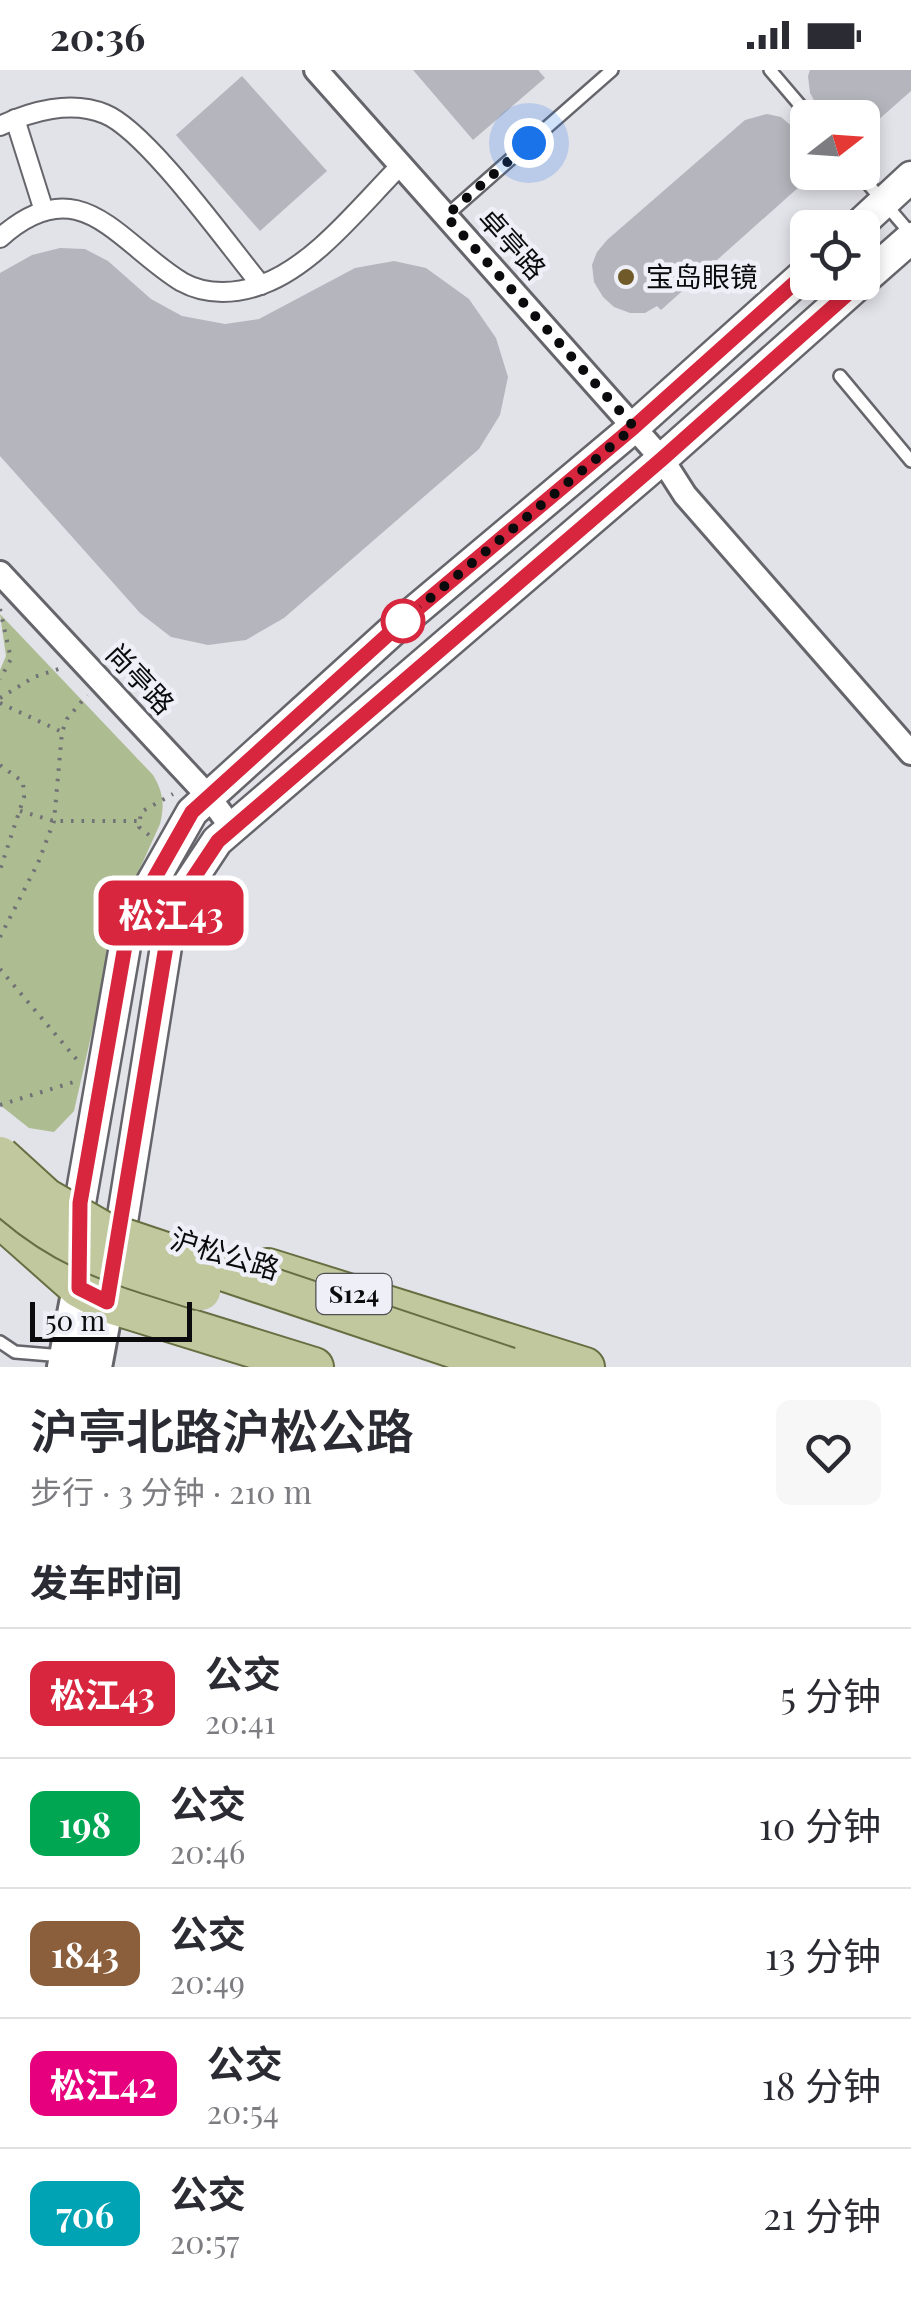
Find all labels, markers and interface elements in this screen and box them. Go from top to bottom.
text: 20:36 [50,10,145,61]
north arrow [790,100,880,190]
map controls [790,100,880,300]
your location [504,118,554,168]
street label: 卓亭路 [471,199,555,287]
button: locate [790,210,880,300]
place label: 宝岛眼镜 [646,257,758,294]
marker: 宝岛眼镜 [615,266,637,288]
unlabelled marker [382,600,424,642]
street label: 尚亭路 [99,635,183,721]
line badge: 松江43 [101,880,241,946]
text: 松江43 [119,890,223,937]
street label: 沪松公路 [166,1218,284,1287]
road number: S124 [316,1274,392,1314]
scale bar [30,1297,192,1342]
text: 50 m [45,1301,105,1338]
text: 沪亭北路沪松公路 [30,1397,414,1461]
button: heart [776,1400,881,1505]
text: 步行 · 3 分钟 · 210 m [30,1469,312,1512]
text: 发车时间 [30,1556,182,1607]
text: 公交 [205,1647,281,1698]
text: 5 分钟 [780,1669,881,1720]
text: 松江43 [50,1670,155,1717]
text: 20:41 [205,1699,276,1742]
text: 公交 [170,1777,246,1828]
text: 10 分钟 [759,1799,881,1850]
text: 198 [59,1800,111,1847]
text: 20:46 [170,1829,245,1872]
text: 公交 [170,1907,246,1958]
text: 13 分钟 [765,1929,881,1980]
text: 1843 [51,1930,119,1977]
text: 20:49 [170,1959,245,2002]
text: 公交 [207,2037,283,2088]
text: 18 分钟 [762,2059,881,2110]
text: 松江42 [50,2060,157,2107]
text: 20:54 [207,2089,279,2132]
text: 公交 [170,2167,246,2218]
text: 21 分钟 [763,2189,881,2240]
text: 706 [56,2190,114,2237]
text: 20:57 [170,2219,239,2262]

